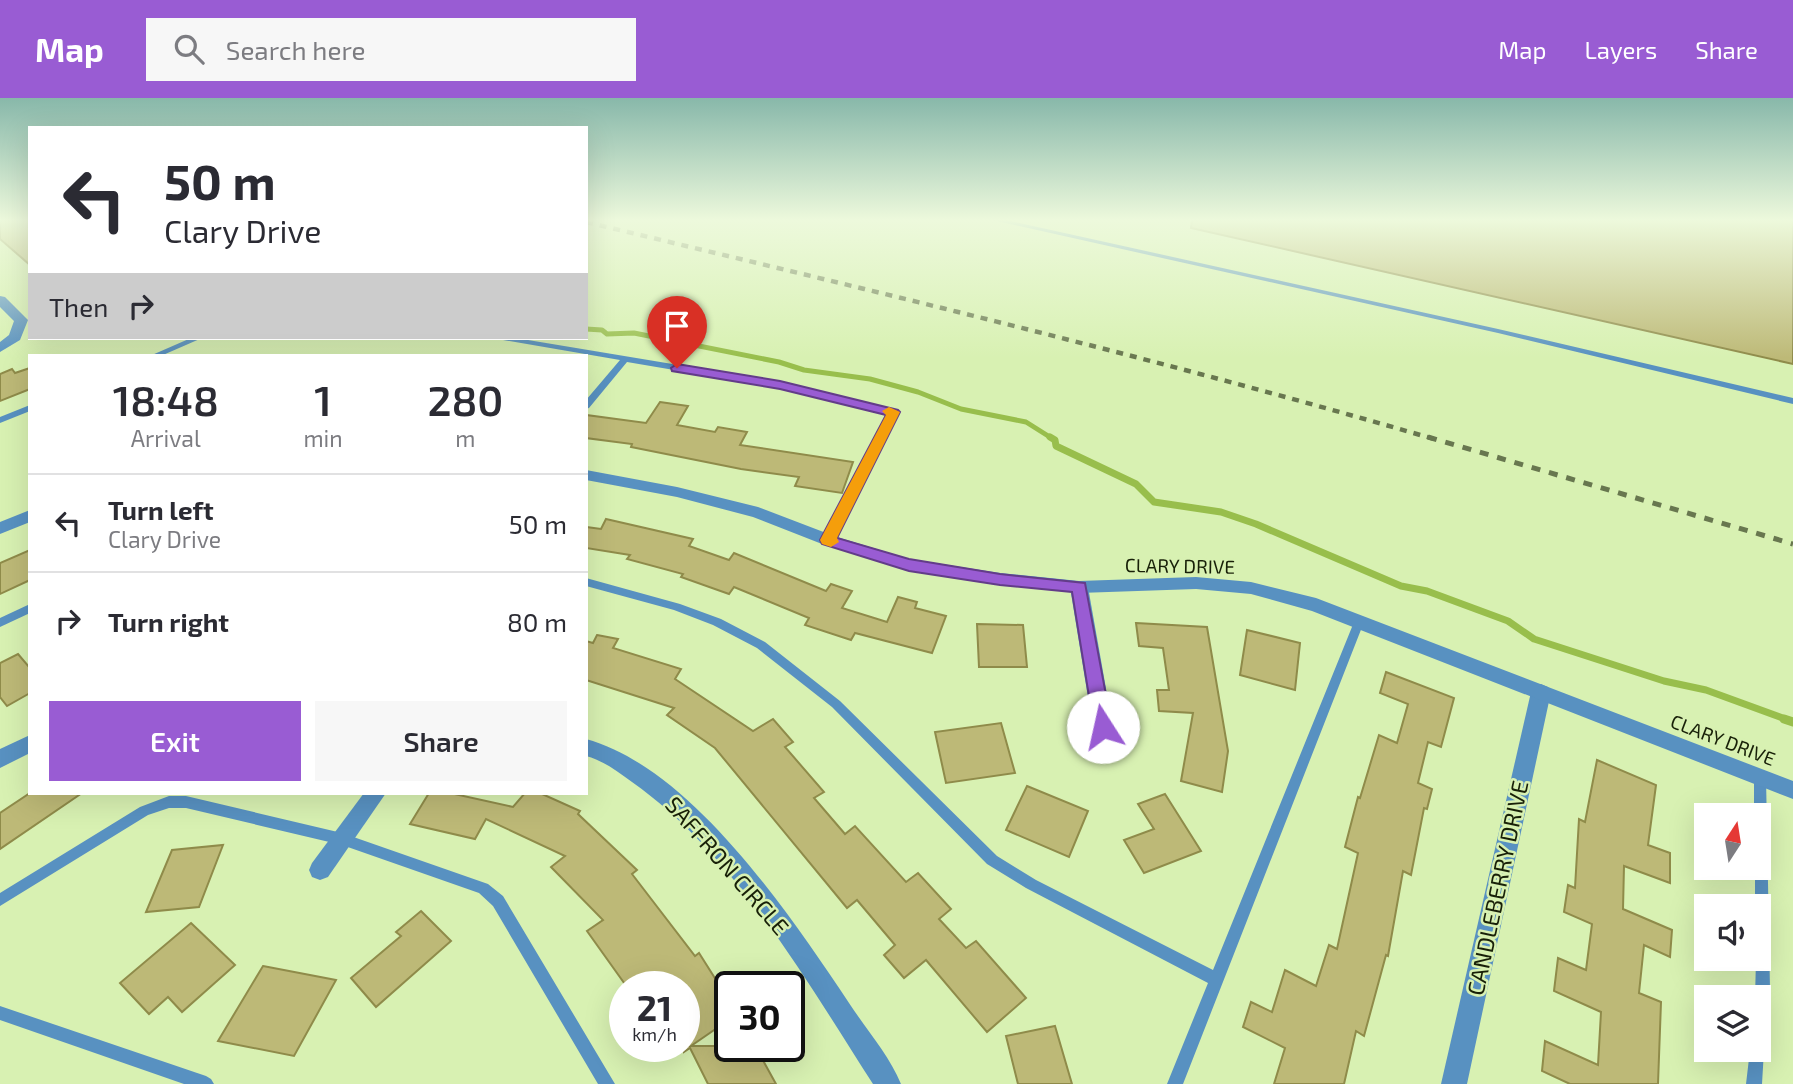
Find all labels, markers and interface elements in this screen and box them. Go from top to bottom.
search box [146,18,636,81]
text: Map [35,29,104,69]
icon: search [170,30,208,68]
text: Search here [226,34,365,65]
text: Map [1498,35,1546,64]
text: Layers [1584,35,1657,64]
text: Share [1695,35,1758,64]
text: 50 m [164,151,276,210]
icon: left [49,154,140,245]
text: Clary Drive [164,211,321,249]
icon: right [122,287,160,325]
text: Then [49,291,108,322]
pin [647,296,707,368]
icon: arrive [658,307,696,345]
text: 18:48 [113,374,219,424]
text: 1 [314,374,332,424]
text: 280 [427,374,503,424]
text: Arrival [131,424,201,452]
text: min [303,424,343,452]
text: m [455,424,475,452]
text: Turn left [108,494,214,525]
icon: left [49,504,87,542]
text: 50 m [509,508,567,539]
text: Clary Drive [108,525,221,553]
street label: CLARY DRIVE [1125,553,1235,578]
icon: right [49,602,87,640]
text: Turn right [108,606,229,637]
text: 80 m [507,606,567,637]
position arrow [1066,690,1140,764]
button: Exit [49,701,301,781]
button: Share [315,701,567,781]
street label: CLARY DRIVE [1668,709,1779,770]
street label: CANDLEBERRY DRIVE [1461,778,1533,998]
street label: SAFFRON CIRCLE [660,790,795,940]
north arrow [1694,803,1771,880]
map controls [1694,803,1771,1062]
button: sound [1694,894,1771,971]
speed limit sign: 30 [714,971,805,1062]
button: layers [1694,985,1771,1062]
text: 21 [637,986,672,1028]
text: km/h [632,1023,677,1045]

